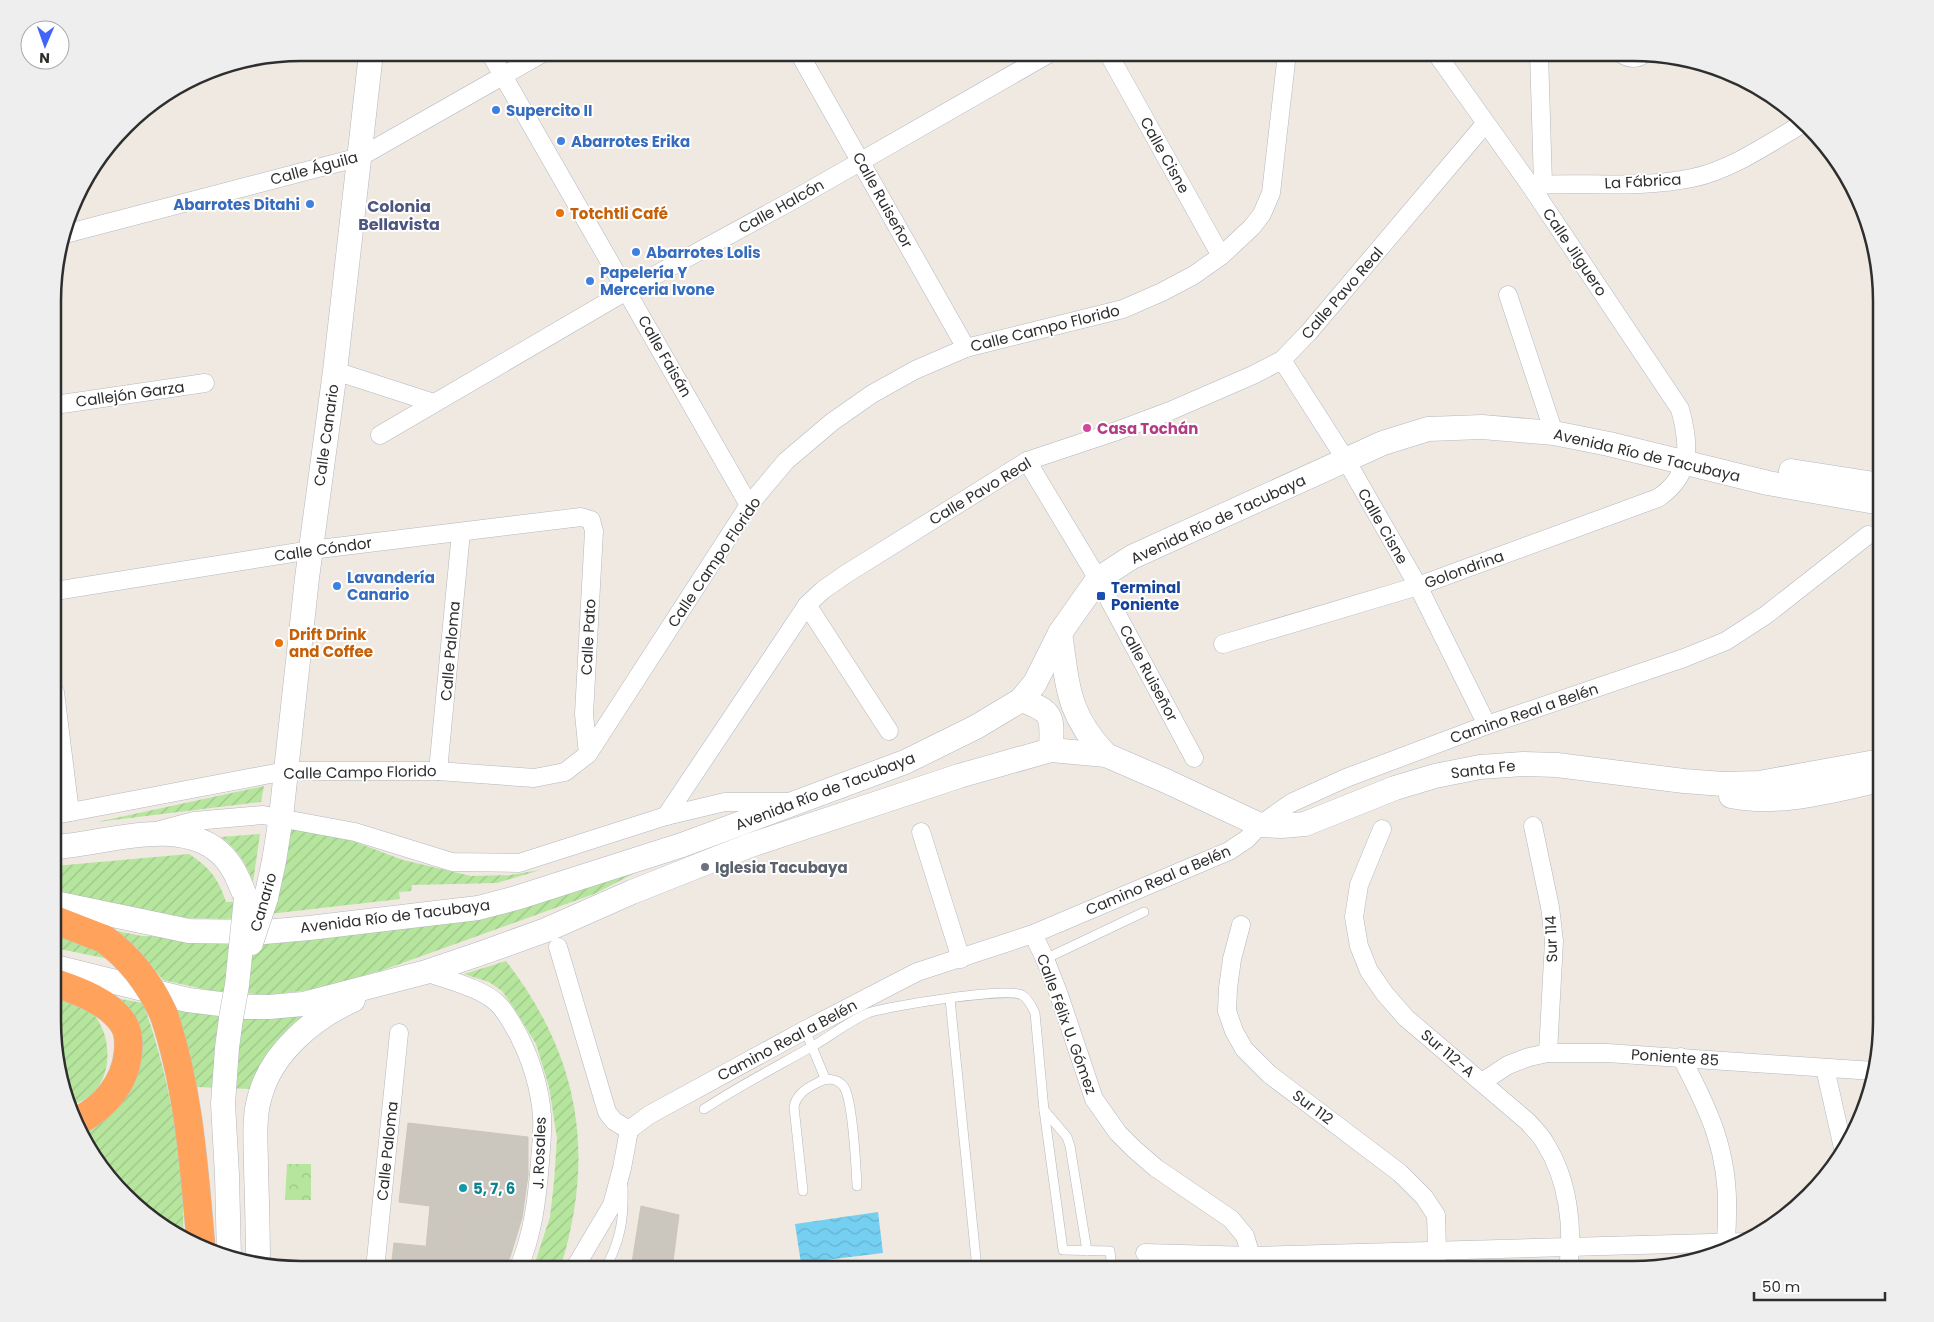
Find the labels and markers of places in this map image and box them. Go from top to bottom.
place label: Supercito II [506,100,592,121]
marker: Supercito II [490,104,502,116]
place label: Abarrotes Erika [571,131,690,152]
marker: Abarrotes Erika [555,135,567,147]
place label: Abarrotes Ditahi [173,194,300,215]
marker: Abarrotes Ditahi [304,198,316,210]
place label: Totchtli Café [570,203,668,224]
marker: Totchtli Café [554,207,566,219]
place label: Abarrotes Lolis [646,242,761,263]
marker: Abarrotes Lolis [630,246,642,258]
place label: Papelería Y Merceria Ivone [600,262,715,300]
marker: Papelería Y Merceria Ivone [584,275,596,287]
place label: Casa Tochán [1097,418,1198,439]
marker: Casa Tochán [1081,422,1093,434]
place label: Lavandería Canario [347,567,435,605]
place label: Terminal Poniente [1111,577,1181,615]
marker: Lavandería Canario [331,580,343,592]
marker: Terminal Poniente [1095,590,1107,602]
place label: Drift Drink and Coffee [289,624,373,662]
marker: Drift Drink and Coffee [273,637,285,649]
place label: Iglesia Tacubaya [715,857,848,878]
marker: Iglesia Tacubaya [699,861,711,873]
place label: 5, 7, 6 [473,1178,515,1199]
marker: 5, 7, 6 [457,1182,469,1194]

